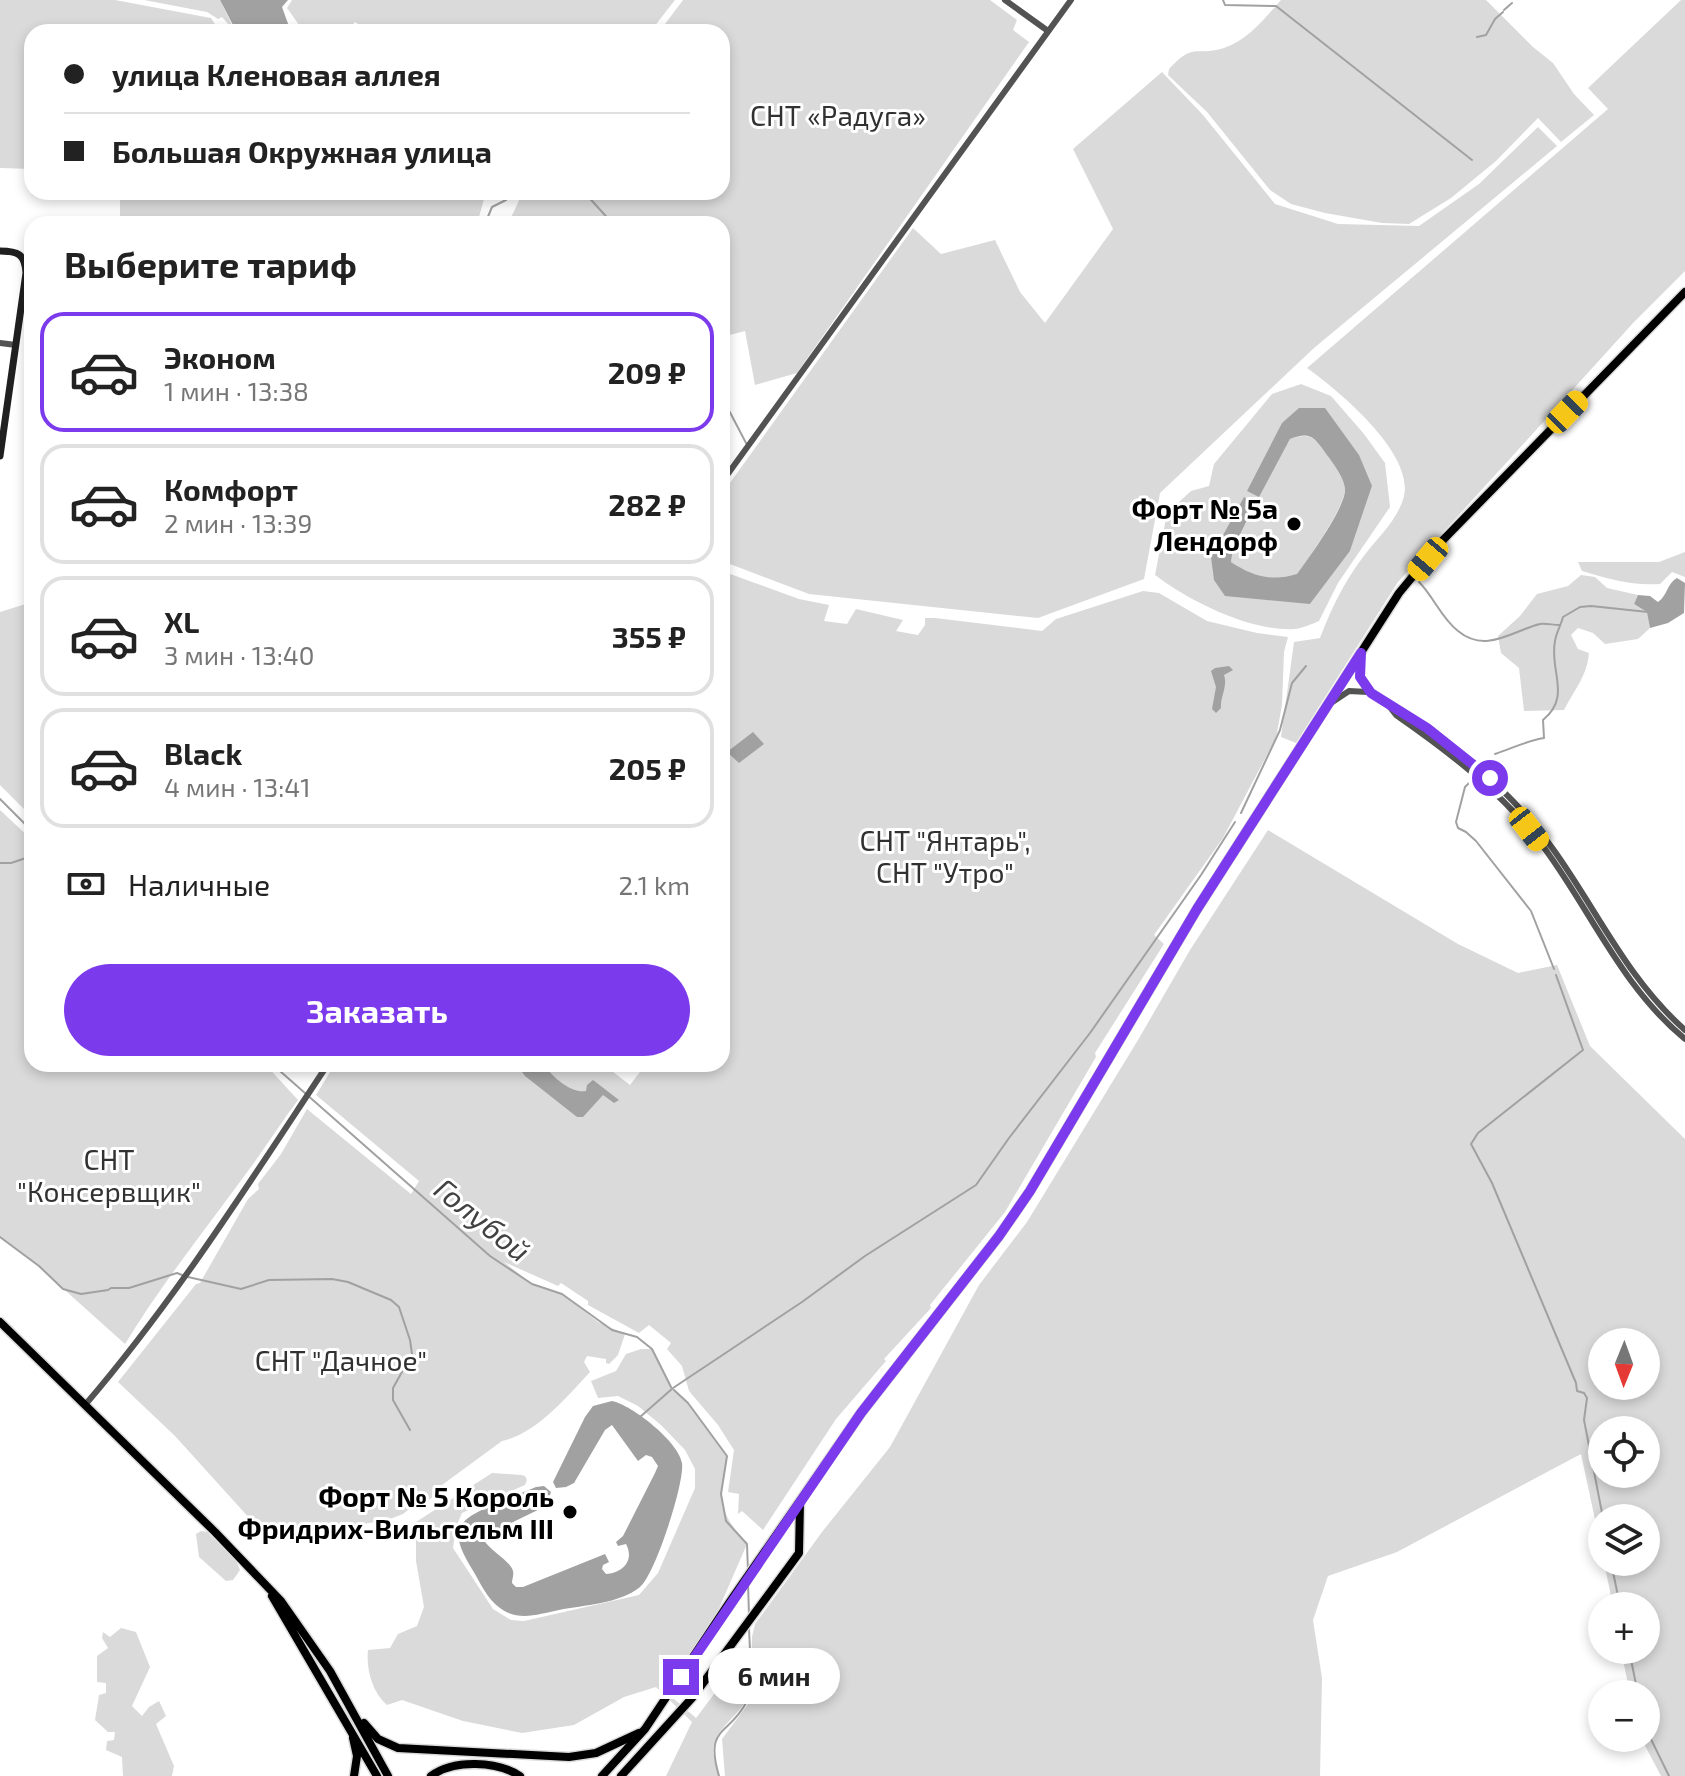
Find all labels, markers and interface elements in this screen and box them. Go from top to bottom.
text: улица Кленовая аллея [112,56,441,92]
park label: СНТ «Радуга» [750,98,926,132]
text: Большая Окружная улица [112,133,492,169]
text: Выберите тариф [64,242,357,285]
icon: car [68,336,140,408]
text: Эконом [164,339,276,375]
text: 209 ₽ [608,354,686,390]
text: 1 мин · 13:38 [164,375,309,406]
car [1542,386,1592,438]
icon: car [68,468,140,540]
text: Комфорт [164,471,298,507]
text: 282 ₽ [608,486,686,522]
place label: Форт № 5а Лендорф [1132,491,1278,557]
text: 2 мин · 13:39 [164,507,312,538]
marker: Форт № 5а Лендорф [1285,515,1303,533]
car [1403,533,1453,585]
icon: car [68,600,140,672]
text: XL [164,603,199,639]
text: 355 ₽ [612,618,686,654]
text: 3 мин · 13:40 [164,639,314,670]
icon: car [68,732,140,804]
text: Black [164,735,242,771]
text: 205 ₽ [609,750,686,786]
route start [1472,760,1508,796]
text: 4 мин · 13:41 [164,771,311,802]
car [1505,803,1553,855]
park label: СНТ "Янтарь", СНТ "Утро" [859,823,1031,889]
icon: cash [64,862,108,906]
text: Наличные [128,866,270,902]
text: 2.1 km [618,869,690,900]
button: Заказать [64,964,690,1056]
park label: СНТ "Консервщик" [17,1142,201,1208]
water label: Голубой [428,1170,538,1268]
north arrow [1588,1328,1660,1400]
map controls [1588,1328,1660,1752]
park label: СНТ "Дачное" [255,1343,427,1377]
button: locate [1588,1416,1660,1488]
place label: Форт № 5 Король Фридрих-Вильгельм III [238,1479,554,1545]
marker: Форт № 5 Король Фридрих-Вильгельм III [561,1503,579,1521]
button: layers [1588,1504,1660,1576]
button: + [1588,1592,1660,1664]
callout: 6 мин [709,1649,841,1705]
route end [663,1659,699,1695]
text: 6 мин [738,1660,810,1691]
button: − [1588,1680,1660,1752]

